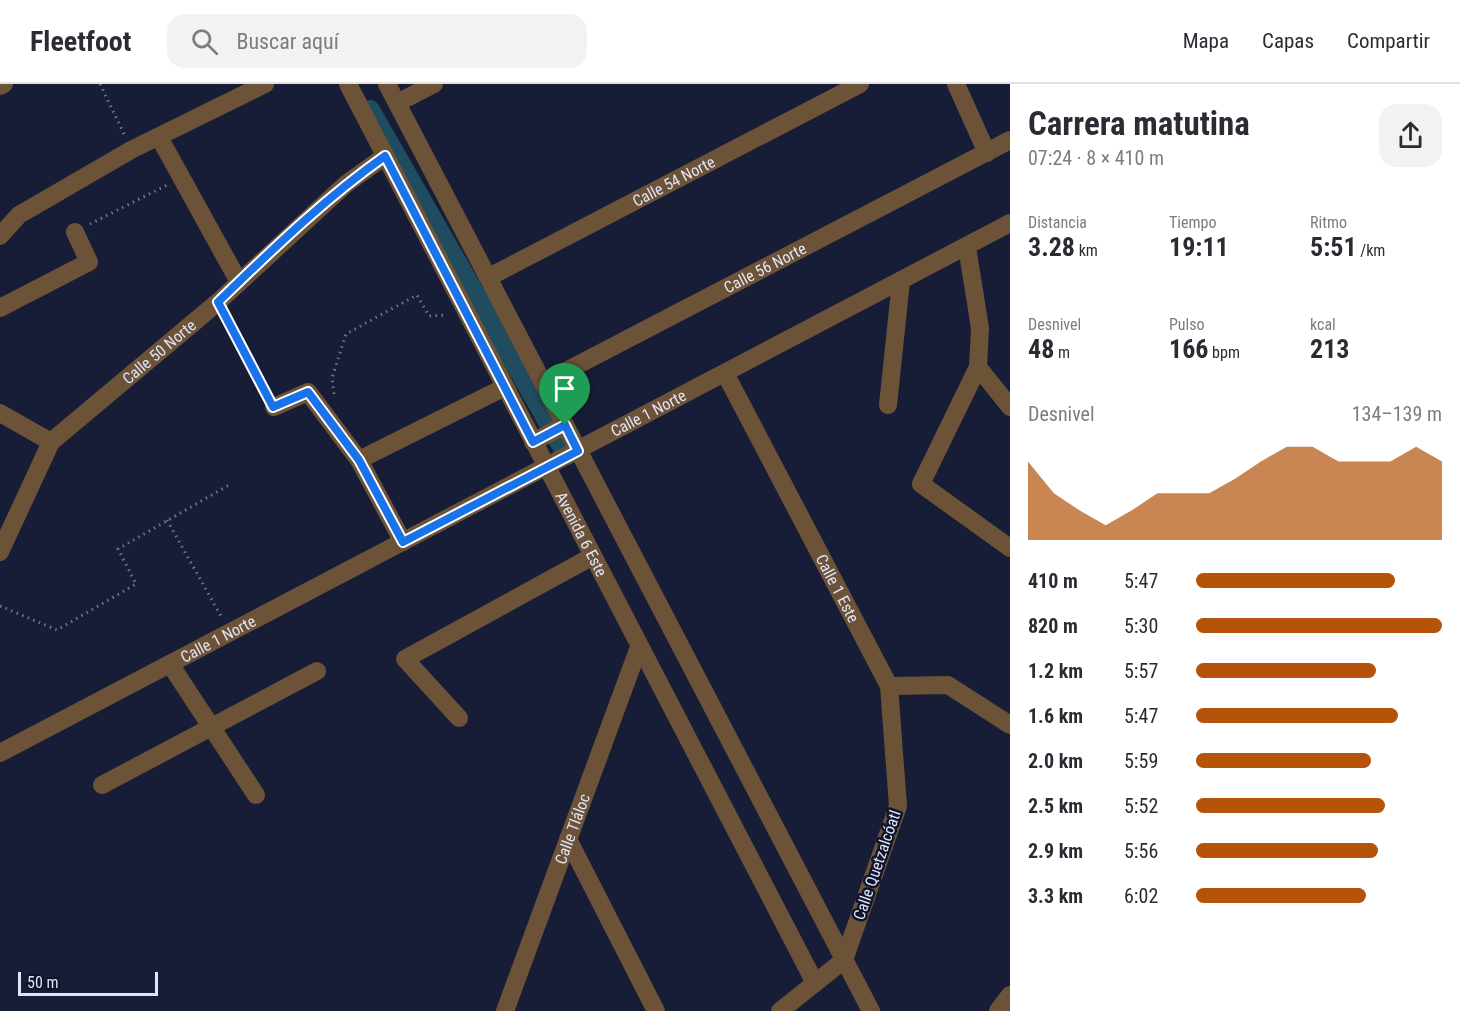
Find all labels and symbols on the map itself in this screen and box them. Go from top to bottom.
street label: Calle 54 Norte [629,152,718,210]
street label: Calle 56 Norte [720,238,809,297]
street label: Calle 50 Norte [118,315,200,388]
pin [539,363,590,425]
street label: Calle 1 Norte [607,385,689,440]
street label: Avenida 6 Este [552,488,612,579]
street label: Calle 1 Este [812,551,863,626]
street label: Calle 1 Norte [177,611,259,666]
street label: Calle Tláloc [550,791,594,867]
street label: Calle Quetzalcóatl [849,808,905,922]
scale bar [18,969,158,996]

